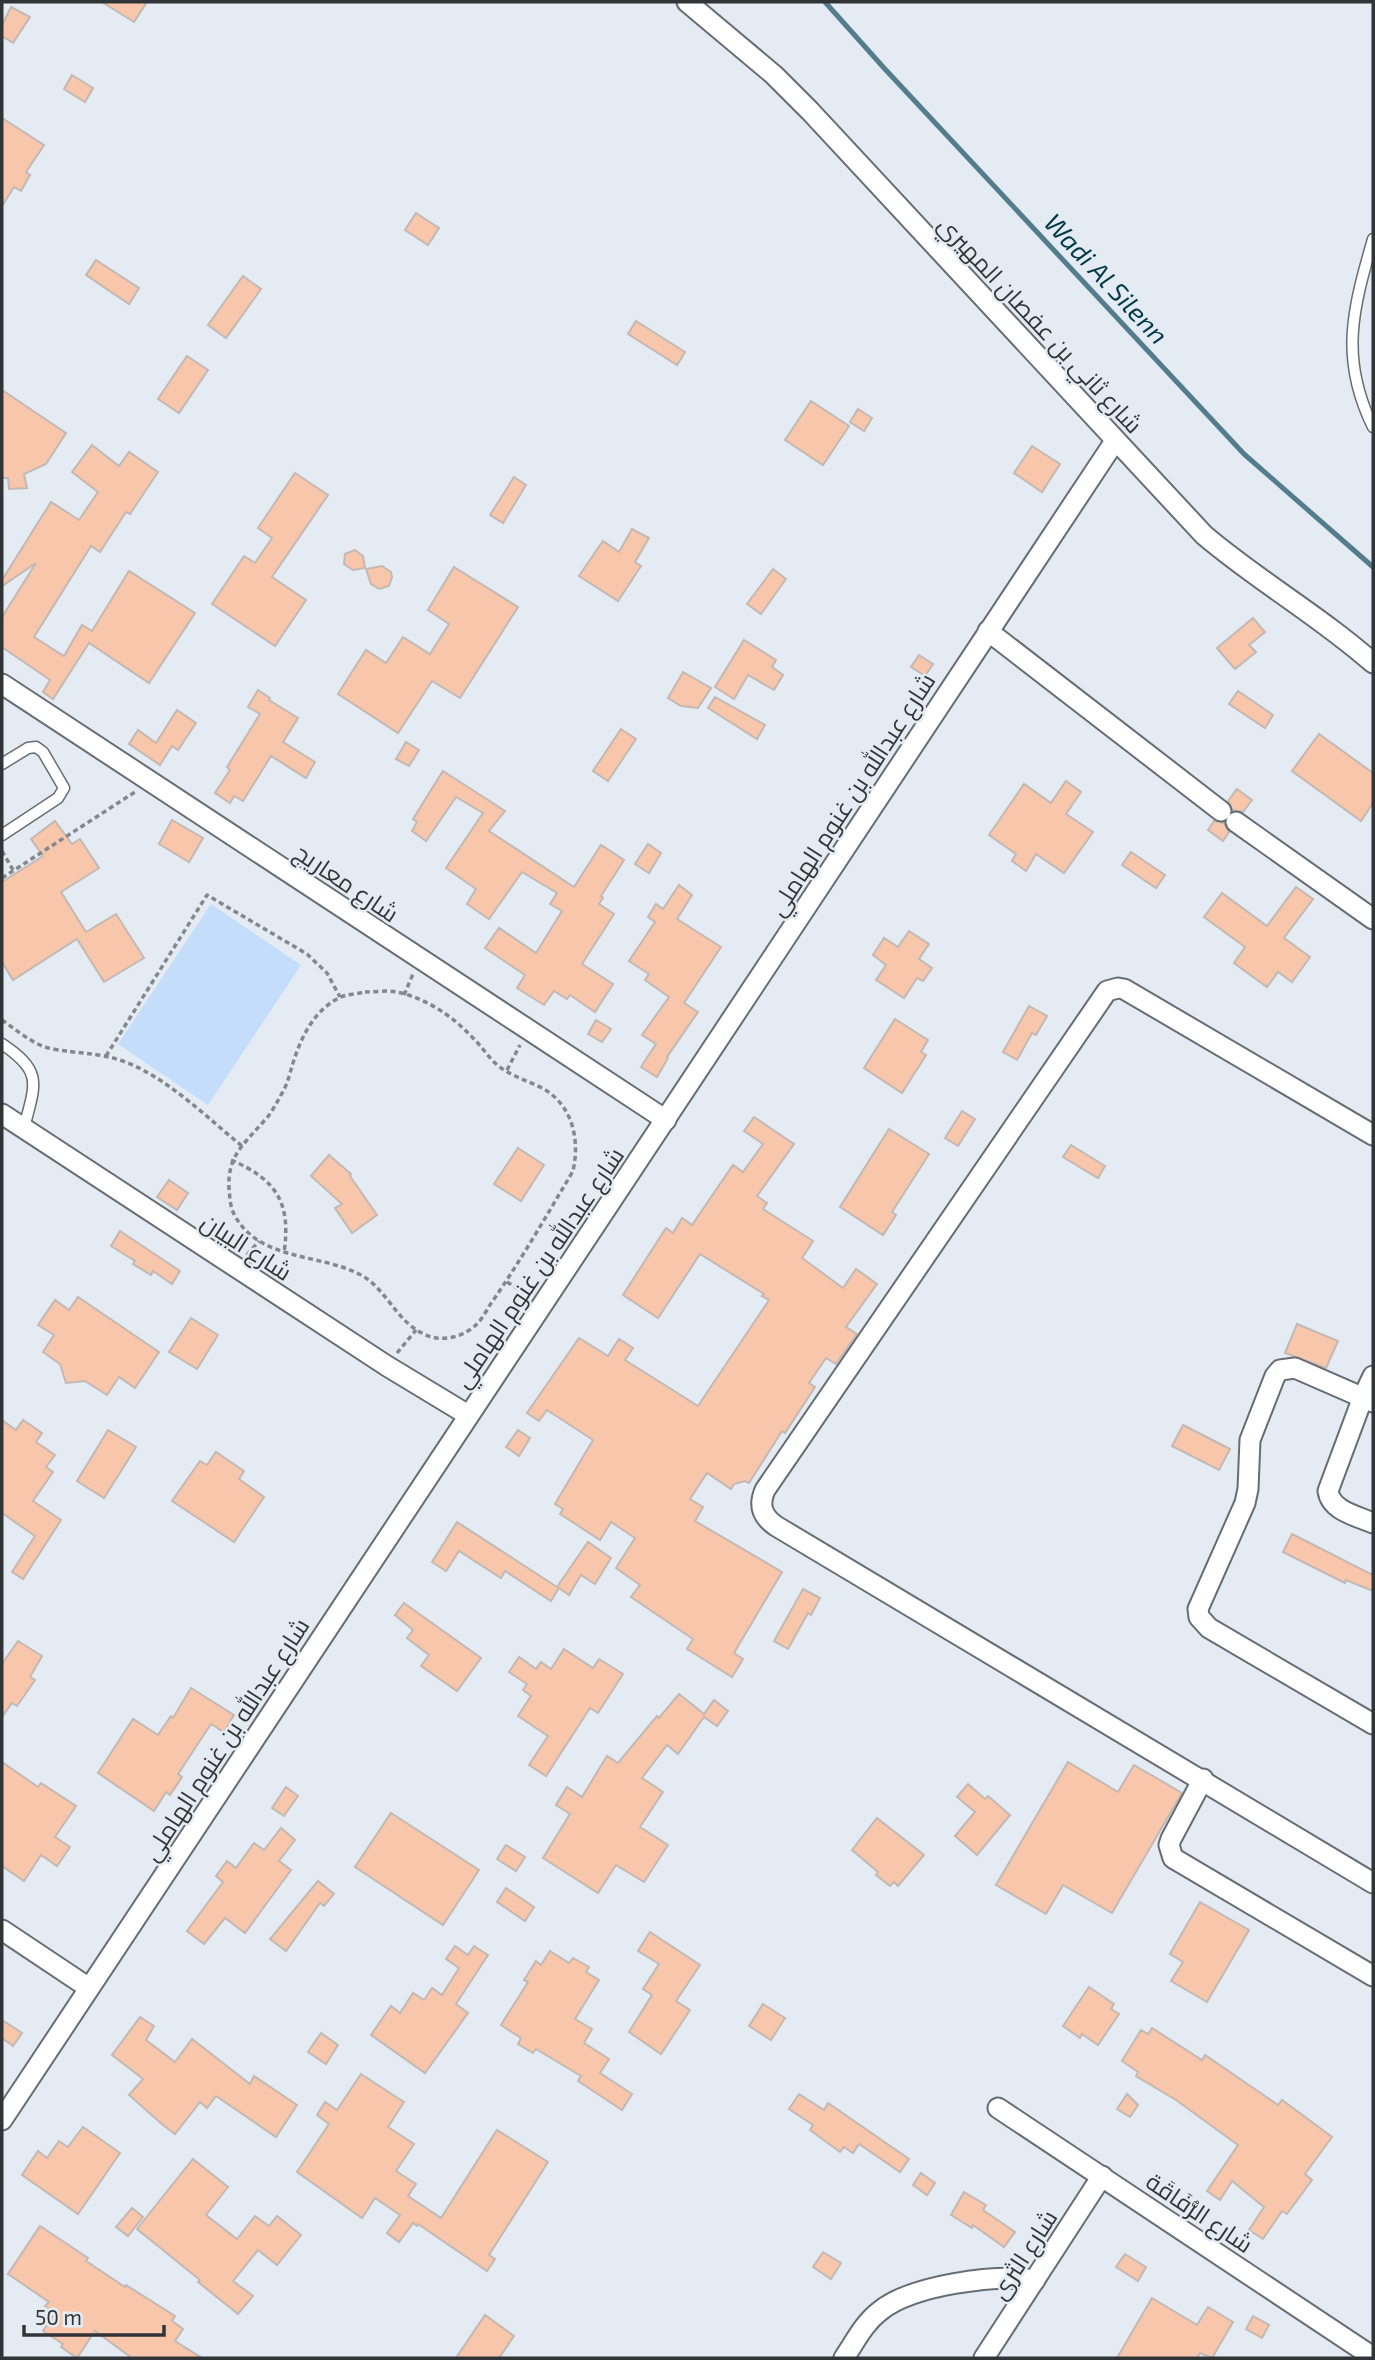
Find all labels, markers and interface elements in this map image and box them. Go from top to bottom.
water label: Wadi Al Silenn [1039,206,1175,350]
street label: شارع ثاني بن عفصان المهيري [928,209,1149,443]
street label: شارع عبدالله بن غنوم الهاملي [762,667,945,924]
street label: شارع معاريج [288,837,405,930]
street label: شارع عبدالله بن غنوم الهاملي [447,1141,634,1396]
street label: شارع البيان [195,1206,298,1288]
street label: شارع عبدالله بن غنوم الهاملي [136,1612,319,1869]
street label: شارع الرُّفَاقَة [1140,2166,1259,2261]
street label: شارع الثرى [983,2204,1065,2306]
scale bar [24,2294,164,2338]
text: 50 m [35,2304,82,2329]

